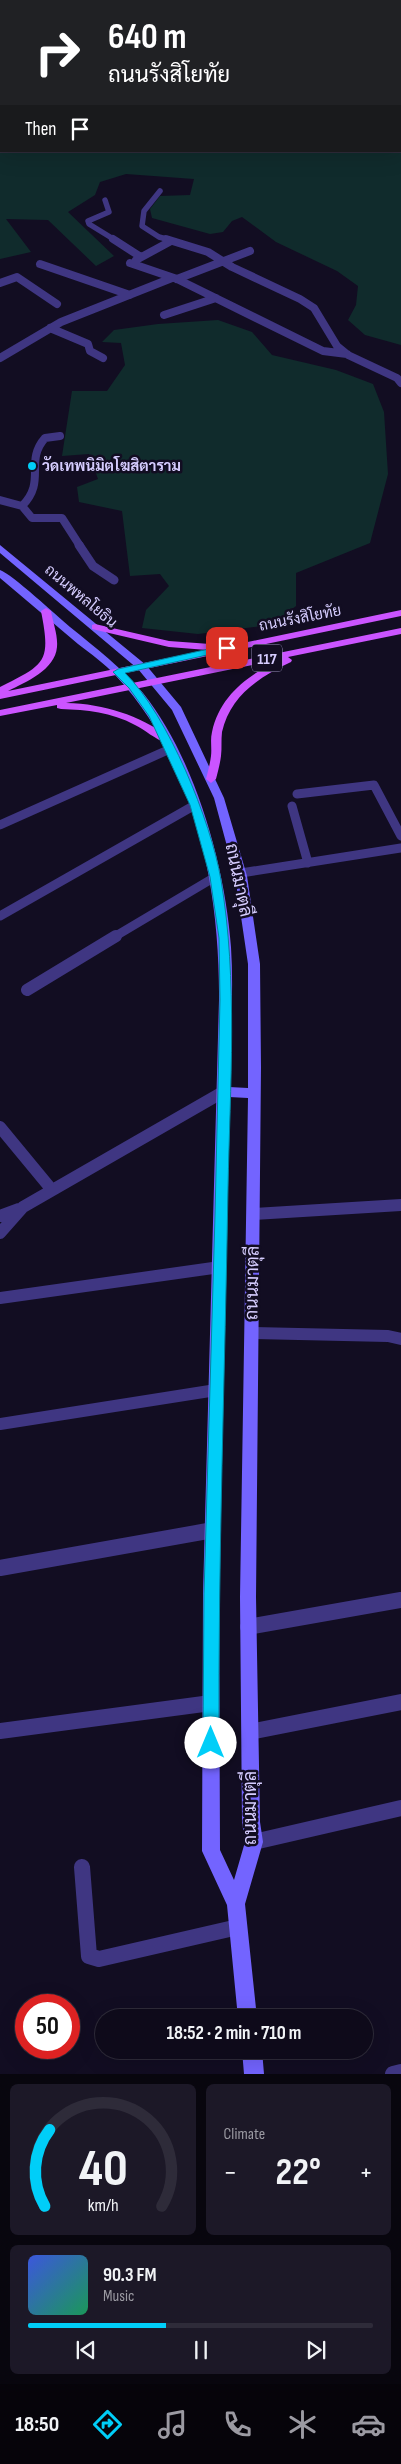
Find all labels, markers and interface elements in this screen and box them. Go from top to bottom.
text: 640 m [108,16,186,59]
icon: right [25,20,90,85]
text: ถนนรังสิโยทัย [108,62,230,89]
icon: arrive [66,115,94,143]
text: Then [25,118,56,141]
place label: วัดเทพนิมิตโฆสิตาราม [42,455,181,476]
marker: วัดเทพนิมิตโฆสิตาราม [26,460,38,472]
street label: ถนนพหลโยธิน [41,560,121,632]
street label: ถนนรังสิโยทัย [257,600,343,636]
pin [206,627,248,669]
icon: arrive [213,634,241,662]
road number: 117 [252,644,282,671]
street label: ถนนมาตุลี [220,841,259,919]
street label: ถนนมาตุลี [238,1246,265,1320]
position arrow [184,1716,236,1768]
street label: ถนนมาตุลี [237,1771,262,1845]
speed limit sign: 50 [15,1994,80,2059]
text: 18:52 · 2 min · 710 m [167,2022,301,2045]
text: Climate [224,2125,265,2144]
text: 40 [78,2138,127,2201]
text: 22° [276,2150,321,2195]
text: − [224,2156,237,2189]
text: + [359,2156,373,2189]
text: km/h [87,2195,118,2216]
text: 90.3 FM [103,2264,156,2287]
text: Music [103,2287,134,2306]
icon: previous [72,2336,100,2364]
icon: pause [187,2336,215,2364]
icon: next [302,2336,330,2364]
icon: directions [90,2407,125,2442]
icon: music [155,2407,190,2442]
icon: phone [220,2407,255,2442]
icon: climate [285,2407,320,2442]
icon: car [351,2407,386,2442]
text: 18:50 [15,2411,59,2438]

